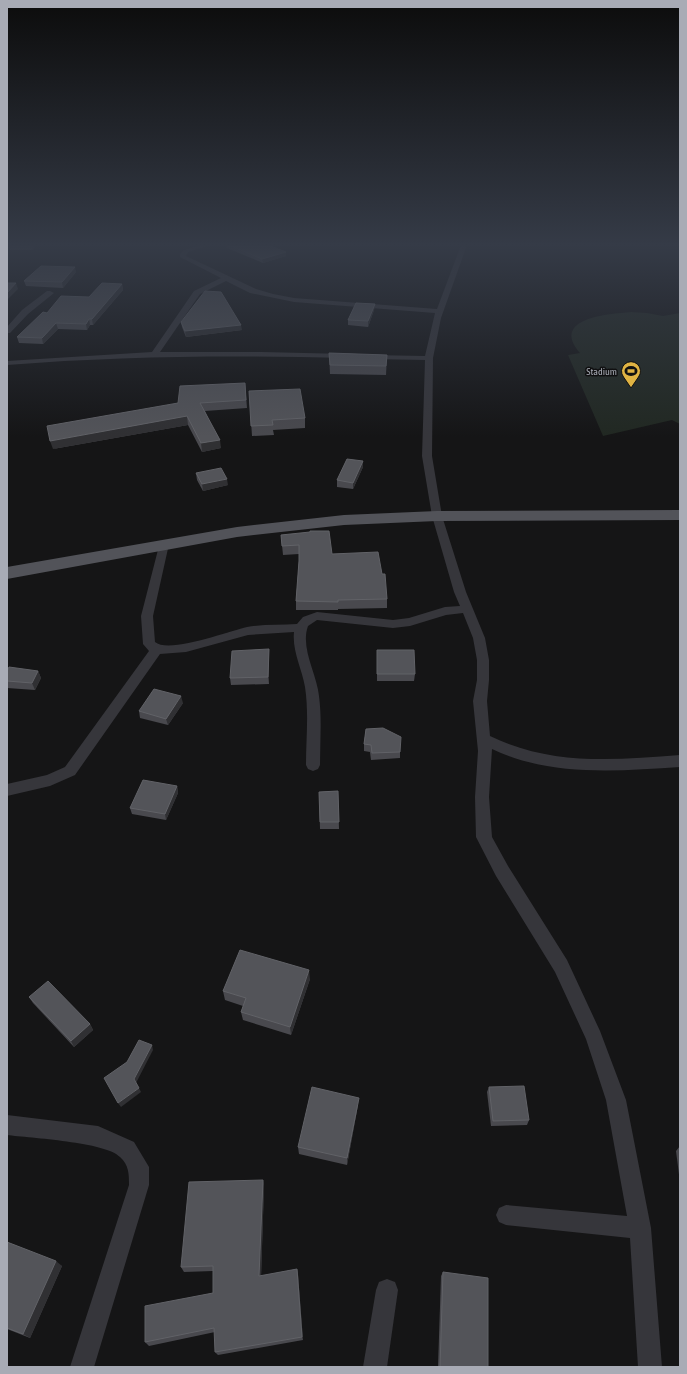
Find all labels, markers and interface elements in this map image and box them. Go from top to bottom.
sports icon: Stadium [620,360,642,388]
place label: Stadium [586,366,617,377]

